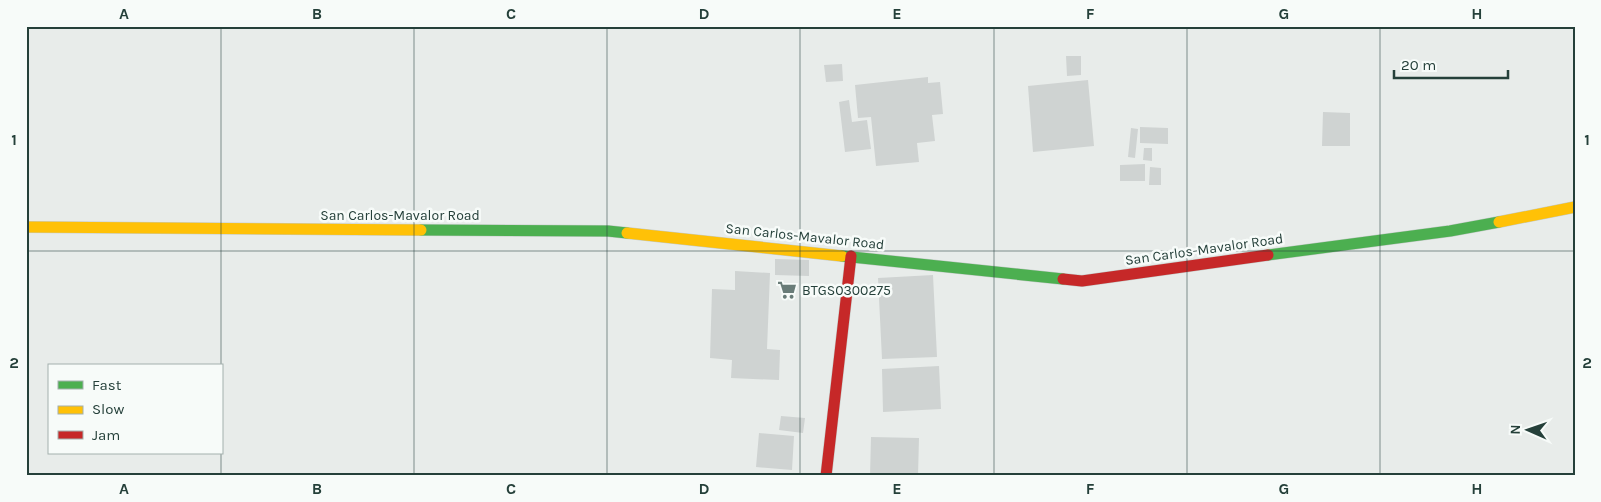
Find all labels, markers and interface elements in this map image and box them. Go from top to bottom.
text: A [119,4,129,23]
text: B [312,4,322,23]
text: C [506,4,516,23]
text: D [699,4,710,23]
text: E [892,4,902,23]
text: F [1086,4,1095,23]
text: G [1279,4,1289,23]
text: H [1471,4,1483,23]
scale bar [1394,48,1507,80]
text: 20 m [1401,56,1436,74]
text: 1 [11,130,17,149]
text: 1 [1584,130,1590,149]
street label: San Carlos-Mavalor Road [320,207,480,224]
street label: San Carlos-Mavalor Road [725,220,885,253]
street label: San Carlos-Mavalor Road [1124,230,1284,269]
supermarket icon: BTGS0300275 [776,279,798,301]
place label: BTGS0300275 [802,282,891,299]
text: 2 [9,353,19,372]
text: 2 [1582,353,1592,372]
legend [48,364,222,454]
text: Fast [92,376,122,394]
text: Slow [92,400,124,418]
north arrow [1504,404,1554,454]
text: N [1507,424,1524,435]
text: Jam [92,426,120,444]
text: A [119,479,129,498]
text: B [312,479,322,498]
text: C [506,479,516,498]
text: D [699,479,710,498]
text: E [892,479,902,498]
text: F [1086,479,1095,498]
text: G [1279,479,1289,498]
text: H [1471,479,1483,498]

